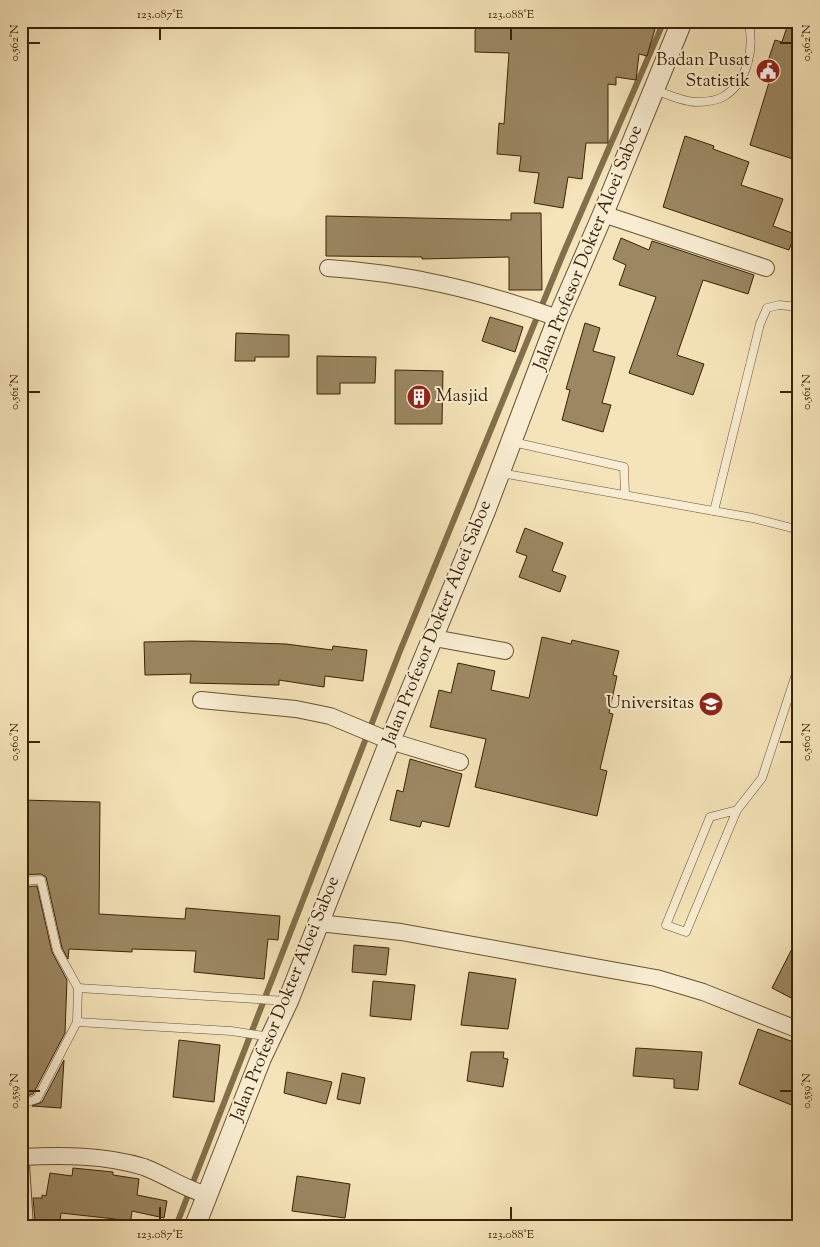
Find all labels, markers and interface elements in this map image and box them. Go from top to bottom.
text: 123.087°E [137,6,184,24]
text: 123.088°E [488,6,535,24]
text: 0.562°N [6,24,24,62]
text: 0.562°N [798,24,816,62]
place label: Badan Pusat Statistik [656,48,750,95]
public building icon: Badan Pusat Statistik [755,58,781,84]
street label: Jalan Profesor Dokter Aloei Saboe [528,122,650,375]
text: 0.561°N [6,374,24,410]
text: 0.561°N [798,374,816,410]
building icon: Masjid [406,384,432,410]
place label: Masjid [436,384,488,410]
street label: Jalan Profesor Dokter Aloei Saboe [377,497,499,750]
place label: Universitas [606,691,694,717]
school or university icon: Universitas [698,691,724,717]
text: 0.560°N [6,723,24,761]
text: 0.560°N [798,723,816,761]
street label: Jalan Profesor Dokter Aloei Saboe [225,873,347,1126]
text: 0.559°N [6,1073,24,1109]
text: 0.559°N [798,1073,816,1109]
text: 123.087°E [137,1226,184,1244]
text: 123.088°E [488,1226,535,1244]

